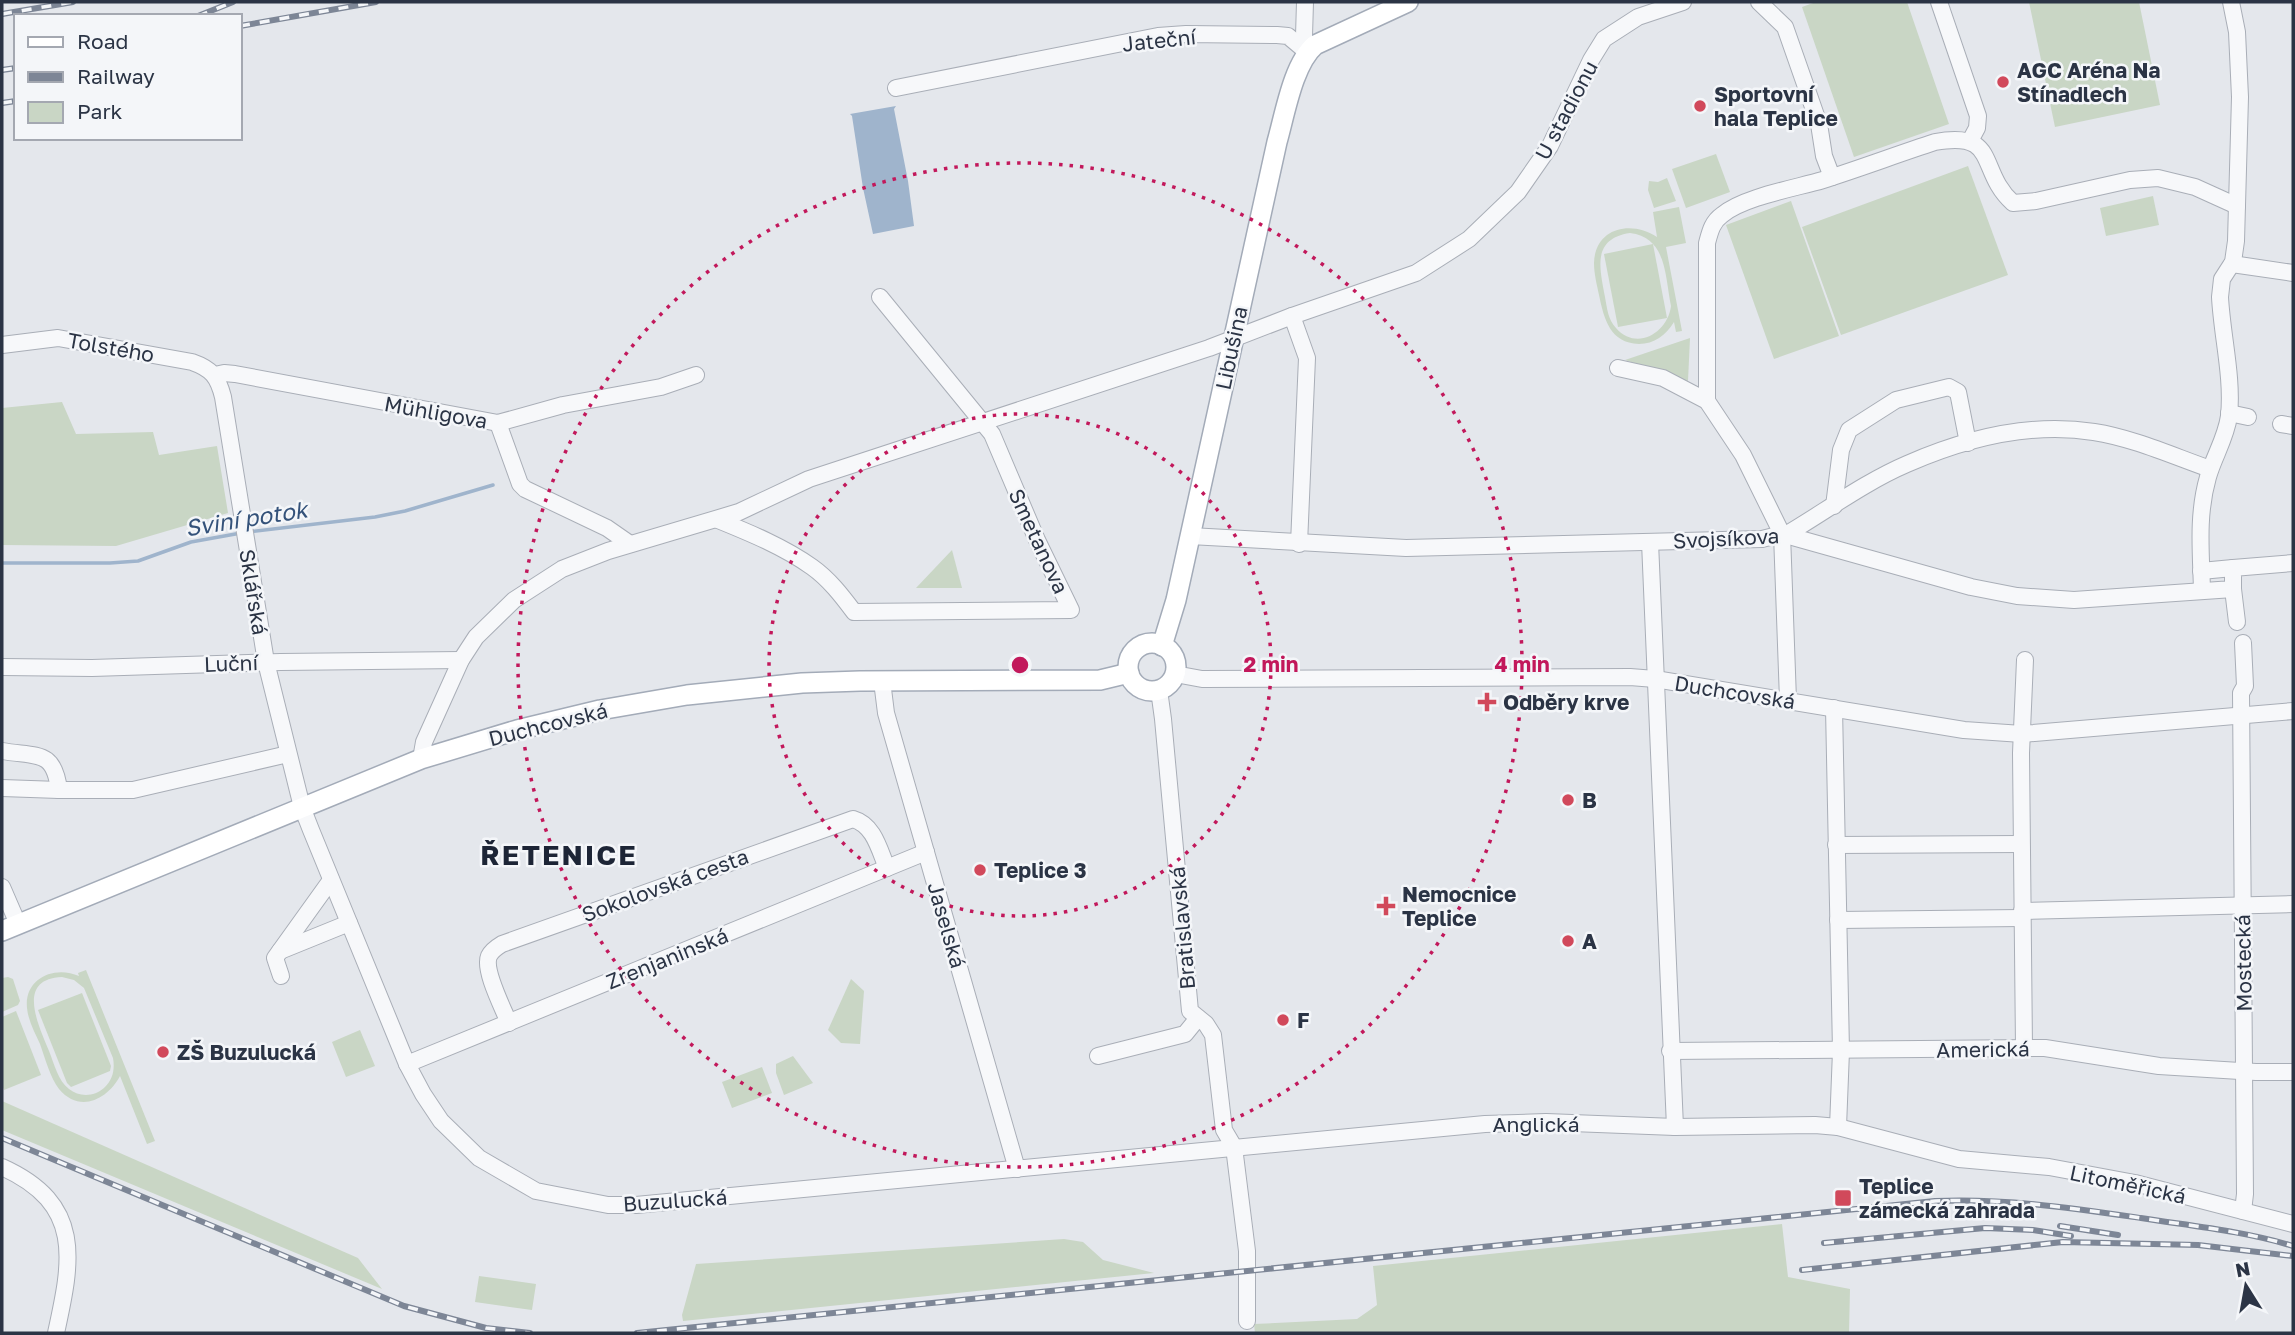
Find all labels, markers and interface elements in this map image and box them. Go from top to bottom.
legend [14,14,242,140]
street label: Jateční [1121,23,1198,57]
text: Road [77,28,128,54]
street label: U stadionu [1529,56,1603,164]
place label: AGC Aréna Na Stínadlech [2017,57,2161,107]
text: Railway [77,63,155,89]
marker: AGC Aréna Na Stínadlech [1995,74,2011,90]
place label: Sportovní hala Teplice [1714,81,1838,131]
text: Park [77,98,123,124]
marker: Sportovní hala Teplice [1692,98,1708,114]
street label: Libušina [1209,304,1253,392]
street label: Tolstého [66,327,156,367]
street label: Mühligova [382,390,490,434]
street label: Smetanova [1003,484,1075,598]
water label: Sviní potok [183,494,311,541]
street label: Svojsíkova [1672,522,1780,554]
street label: Sklářská [234,547,274,637]
street label: Luční [203,649,260,677]
text: 2 min [1244,651,1298,677]
text: 4 min [1494,651,1550,677]
centre of rings [1008,653,1032,677]
street label: Duchcovská [1673,670,1797,714]
place label: Odběry krve [1503,689,1629,715]
marker: Odběry krve [1477,692,1497,712]
street label: Duchcovská [486,697,610,751]
place label: B [1582,787,1597,813]
marker: B [1560,792,1576,808]
district label: ŘETENICE [480,838,638,871]
street label: Sokolovská cesta [578,843,752,927]
place label: Teplice 3 [994,857,1087,883]
marker: Teplice 3 [972,862,988,878]
street label: Bratislavská [1164,865,1200,991]
street label: Jaselská [922,879,972,971]
place label: Nemocnice Teplice [1402,881,1516,931]
marker: Nemocnice Teplice [1376,896,1396,916]
street label: Mostecká [2229,914,2257,1012]
street label: Zrenjaninská [602,922,732,994]
place label: A [1582,928,1597,954]
marker: A [1560,933,1576,949]
place label: F [1297,1007,1310,1033]
marker: F [1275,1012,1291,1028]
street label: Americká [1936,1035,2030,1063]
place label: ZŠ Buzulucká [177,1039,316,1065]
marker: ZŠ Buzulucká [155,1044,171,1060]
street label: Anglická [1492,1111,1580,1137]
street label: Litoměřická [2068,1159,2188,1209]
place label: Teplice zámecká zahrada [1859,1173,2035,1223]
street label: Buzulucká [622,1183,728,1217]
marker: Teplice zámecká zahrada [1833,1188,1853,1208]
north arrow [2211,1251,2281,1321]
text: N [2233,1256,2252,1281]

